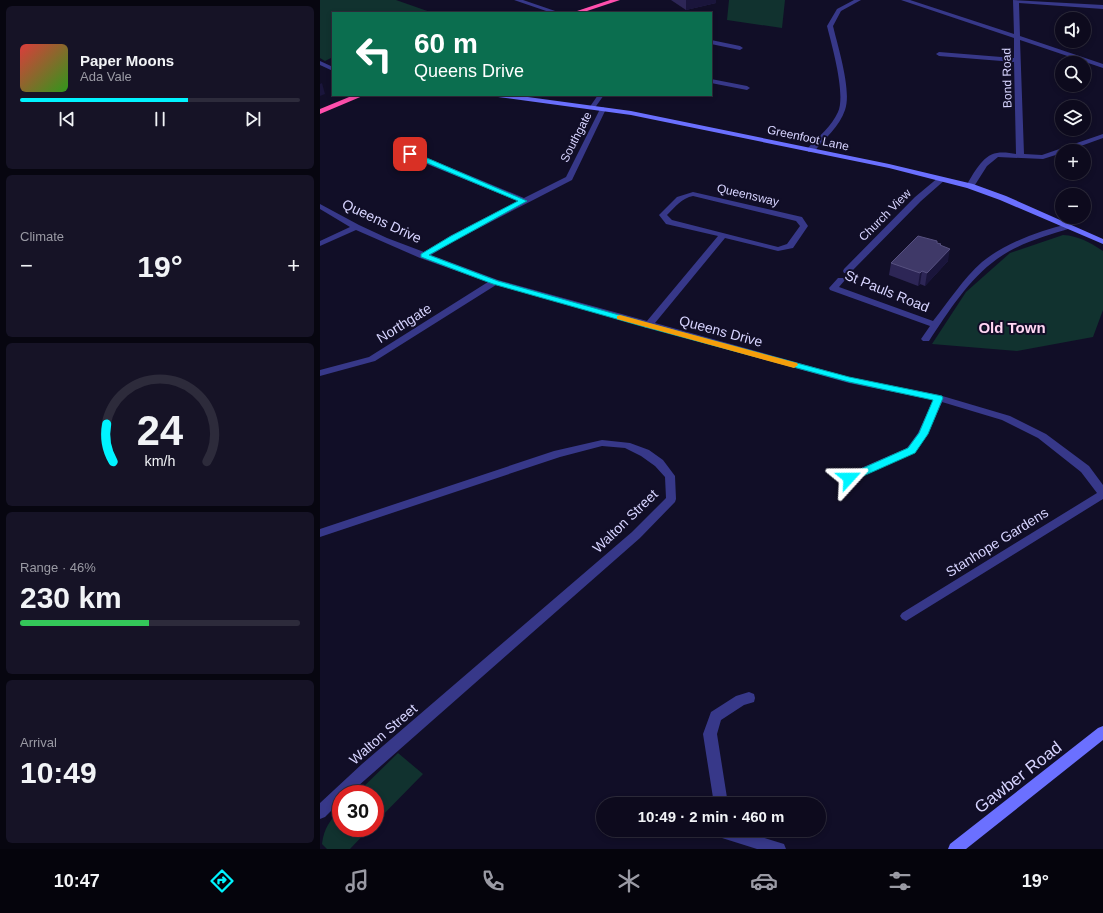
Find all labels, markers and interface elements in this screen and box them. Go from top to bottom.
map controls [1055,12,1091,224]
button: sound [1055,12,1091,48]
icon: left [348,28,400,80]
text: 60 m [414,28,478,59]
street label: Bond Road [999,48,1015,108]
text: Paper Moons [80,52,174,69]
button: search [1055,56,1091,92]
text: Queens Drive [414,61,524,81]
text: Ada Vale [80,69,132,84]
button: layers [1055,100,1091,136]
icon: previous [56,108,78,130]
icon: pause [149,108,171,130]
icon: next [242,108,264,130]
street label: Southgate [557,109,595,165]
street label: Greenfoot Lane [766,122,851,154]
pin [393,137,427,171]
icon: arrive [399,143,421,165]
button: + [1055,144,1091,180]
street label: Queensway [716,181,780,209]
street label: Church View [856,186,914,244]
button: − [1055,188,1091,224]
street label: Queens Drive [340,196,424,246]
text: Climate [20,229,64,244]
text: 19° [137,250,183,283]
text: − [20,253,33,278]
text: + [287,253,300,278]
street label: St Pauls Road [843,267,931,315]
street label: Northgate [374,300,434,346]
street label: Queens Drive [678,312,765,350]
district label: Old Town [978,319,1046,336]
text: 24 [137,407,183,454]
text: km/h [145,453,176,469]
position arrow [828,457,870,499]
street label: Walton Street [589,486,661,556]
street label: Stanhope Gardens [943,504,1051,580]
text: Range · 46% [20,560,96,575]
text: 230 km [20,581,122,614]
street label: Walton Street [346,700,420,768]
text: Arrival [20,735,57,750]
street label: Gawber Road [971,738,1065,817]
text: 10:49 [20,756,97,789]
speed limit sign: 30 [332,785,384,837]
text: 10:49 · 2 min · 460 m [638,808,784,825]
icon: directions [208,867,236,895]
icon: music [343,867,371,895]
icon: phone [479,867,507,895]
icon: climate [615,867,643,895]
icon: car [750,867,778,895]
icon: filters [886,867,914,895]
text: 10:47 [54,871,100,891]
text: 19° [1022,871,1049,891]

